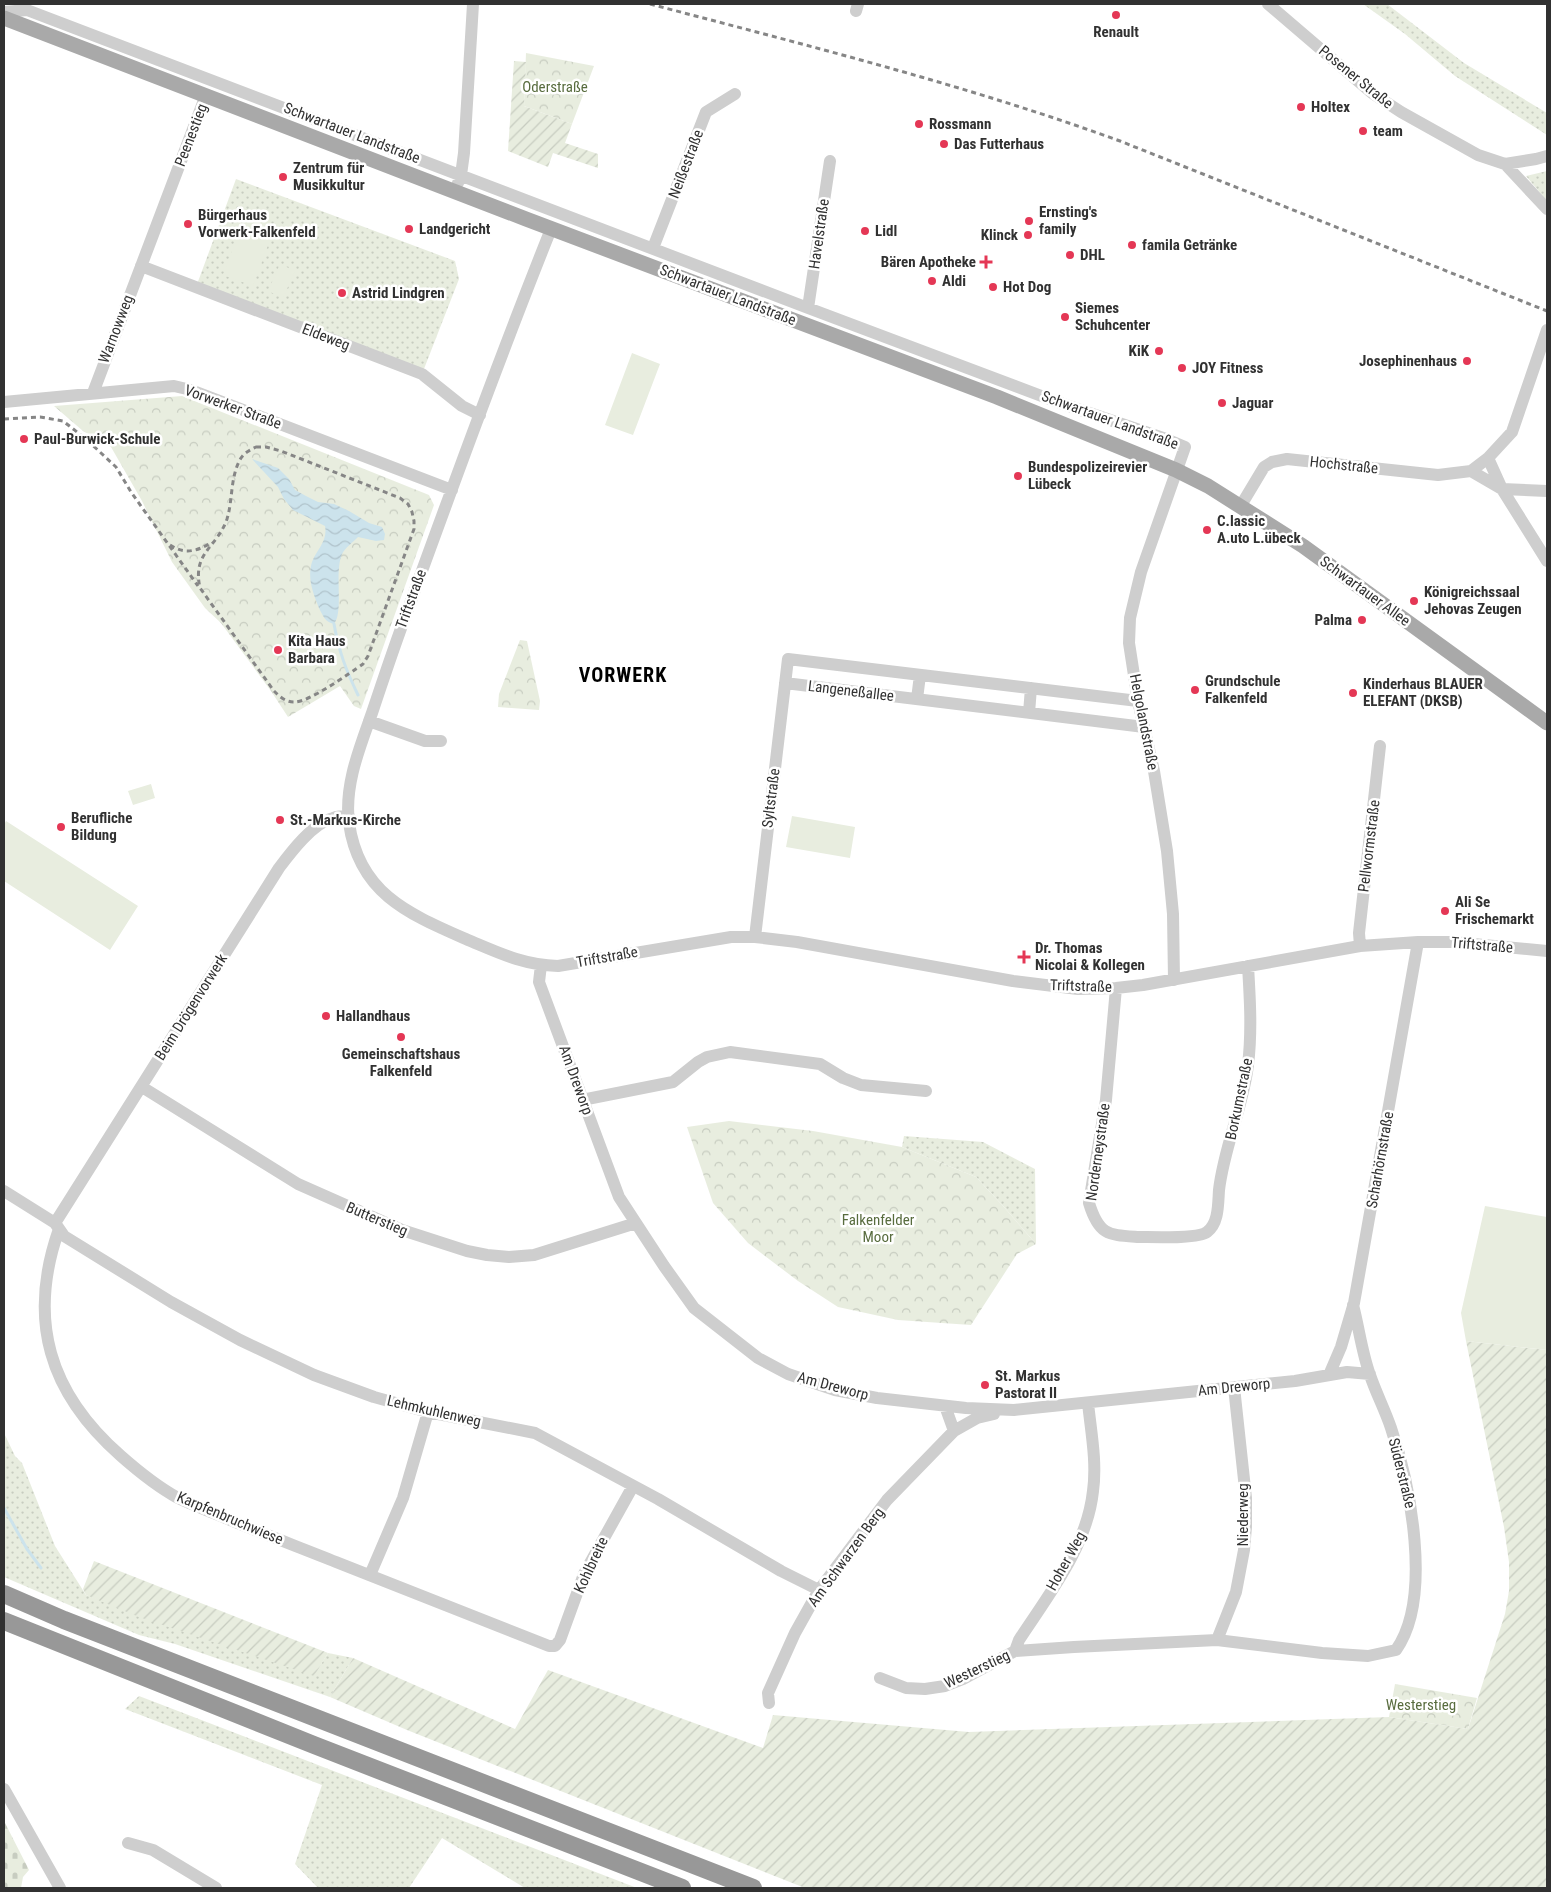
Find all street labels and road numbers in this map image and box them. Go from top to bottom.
street label: Posener Straße [1315,42,1397,112]
street label: Schwartauer Landstraße [281,99,423,167]
street label: Peenestieg [171,101,211,169]
street label: Neißestraße [665,127,707,201]
street label: Havelstraße [805,198,833,270]
street label: Schwartauer Landstraße [657,261,799,329]
street label: Warnowweg [95,292,137,366]
street label: Eldeweg [300,320,352,354]
street label: Vorwerker Straße [182,381,284,433]
street label: Schwartauer Landstraße [1039,387,1181,453]
street label: Hochstraße [1309,452,1379,478]
street label: Schwartauer Allee [1316,552,1414,630]
street label: Triftstraße [392,567,430,631]
street label: Helgolandstraße [1126,672,1162,772]
street label: Langeneßallee [807,677,895,705]
street label: Syltstraße [758,767,784,829]
street label: Pellwormstraße [1354,799,1384,893]
street label: Triftstraße [1450,933,1514,957]
street label: Triftstraße [575,943,639,971]
street label: Beim Drögenvorwerk [151,950,231,1064]
street label: Triftstraße [1050,976,1112,996]
street label: Am Dreworp [555,1043,597,1117]
street label: Borkumstraße [1222,1056,1256,1142]
street label: Norderneystraße [1082,1102,1114,1202]
street label: Scharhörnstraße [1363,1110,1397,1210]
street label: Butterstieg [344,1198,410,1240]
street label: Am Dreworp [796,1368,870,1404]
street label: Am Dreworp [1197,1374,1271,1400]
street label: Lehmkuhlenweg [385,1391,483,1431]
street label: Süderstraße [1385,1436,1419,1510]
street label: Niederweg [1234,1483,1252,1547]
street label: Karpfenbruchwiese [174,1488,286,1548]
street label: Am Schwarzen Berg [804,1504,888,1610]
street label: Hoher Weg [1042,1528,1090,1594]
street label: Kohlbreite [570,1534,612,1596]
street label: Westerstieg [941,1646,1013,1692]

